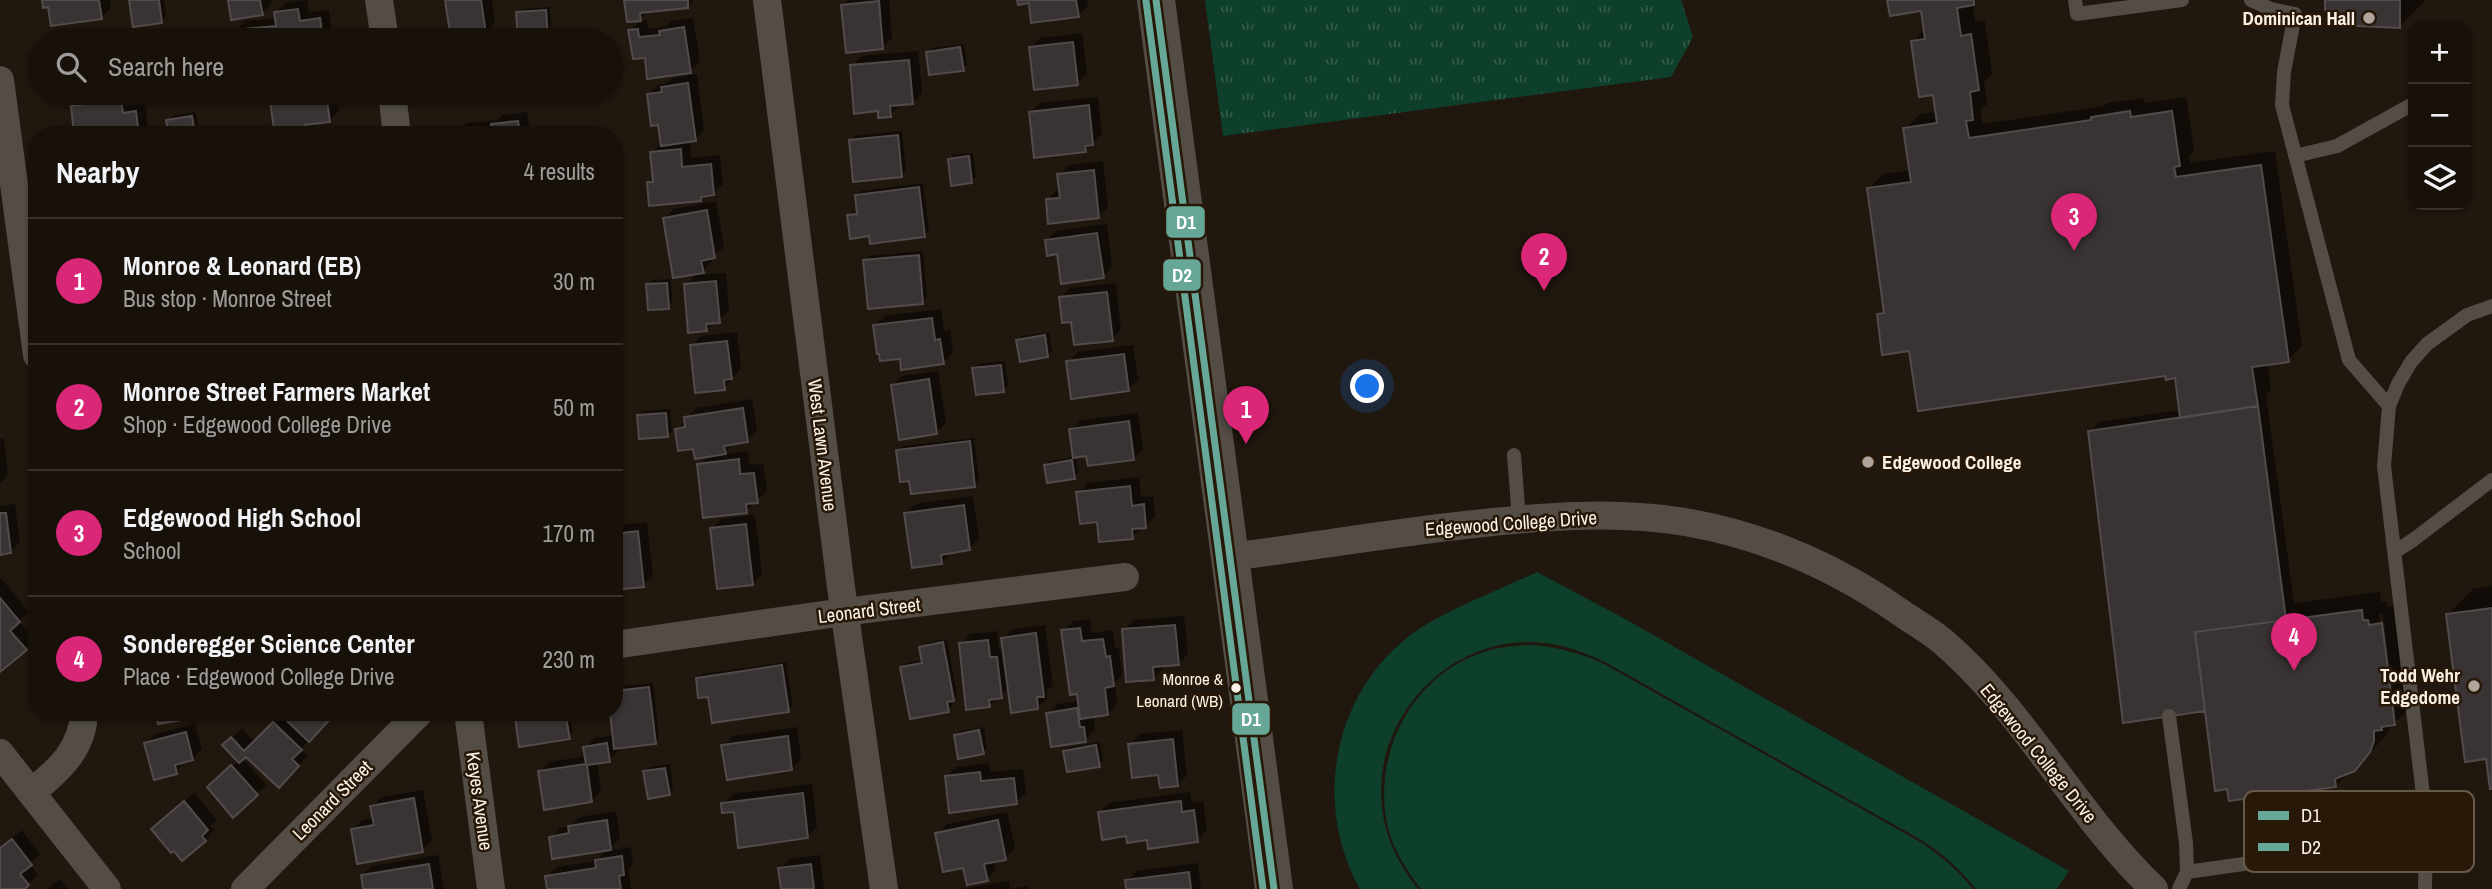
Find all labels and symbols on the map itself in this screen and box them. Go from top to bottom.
place label: Dominican Hall [2242,5,2355,31]
marker: Dominican Hall [2361,10,2377,26]
pin: 3 [2051,193,2097,251]
line badge: D1 [1165,205,1206,239]
text: D1 [1176,209,1196,235]
pin: 2 [1521,233,1567,291]
line badge: D2 [1162,258,1202,292]
text: D2 [1172,262,1192,288]
your location [1350,369,1384,403]
street label: West Lawn Avenue [802,377,844,513]
pin: 1 [1223,386,1269,444]
place label: Edgewood College [1882,449,2022,475]
marker: Edgewood College [1860,454,1876,470]
street label: Edgewood College Drive [1424,504,1598,542]
street label: Leonard Street [816,591,922,629]
pin: 4 [2271,613,2317,671]
place label: Todd Wehr Edgedome [2380,662,2460,710]
place label: Monroe & Leonard (WB) [1136,667,1224,712]
street label: Edgewood College Drive [1975,678,2103,828]
marker: Todd Wehr Edgedome [2466,678,2482,694]
marker: Monroe & Leonard (WB) [1229,681,1243,695]
line badge: D1 [1231,702,1271,736]
text: D1 [1241,706,1261,732]
street label: Keyes Avenue [460,750,500,852]
street label: Leonard Street [286,754,378,846]
legend [2244,791,2474,872]
text: D1 [2301,802,2321,828]
text: D2 [2301,834,2321,860]

